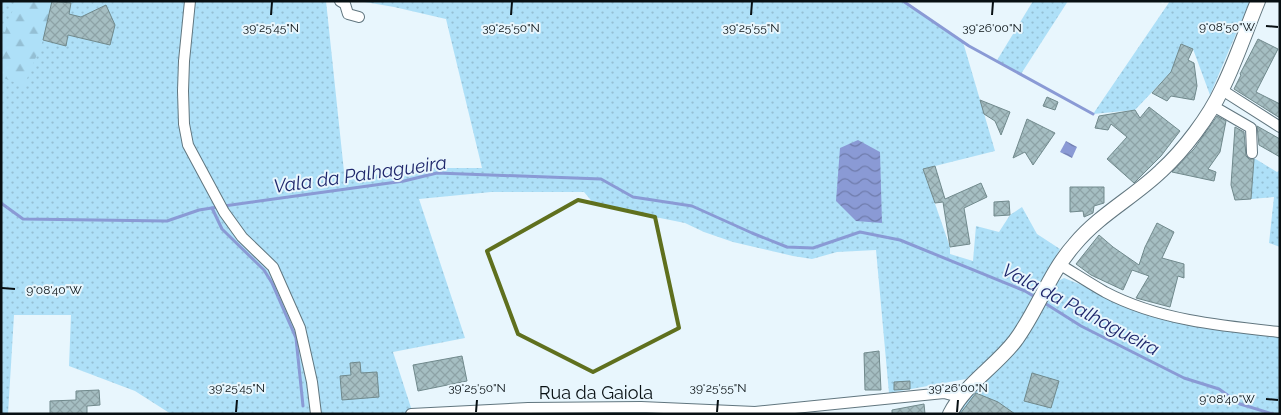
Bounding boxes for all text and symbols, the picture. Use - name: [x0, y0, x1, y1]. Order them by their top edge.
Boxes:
- text: 9°08'50"W: [1199, 20, 1255, 34]
- text: 39°25'45"N: [243, 21, 299, 35]
- text: 39°25'50"N: [482, 21, 540, 35]
- text: 39°25'55"N: [723, 21, 779, 35]
- text: 39°26'00"N: [962, 21, 1022, 35]
- water label: Vala da Palhagueira: [272, 151, 448, 197]
- water label: Vala da Palhagueira: [999, 258, 1163, 360]
- text: 9°08'40"W: [26, 283, 82, 297]
- text: 39°25'45"N: [209, 381, 265, 395]
- text: 39°25'50"N: [448, 381, 506, 395]
- text: 39°25'55"N: [690, 381, 746, 395]
- text: 39°26'00"N: [928, 381, 988, 395]
- street label: Rua da Gaiola: [539, 382, 653, 403]
- text: 9°08'40"W: [1199, 392, 1255, 406]

